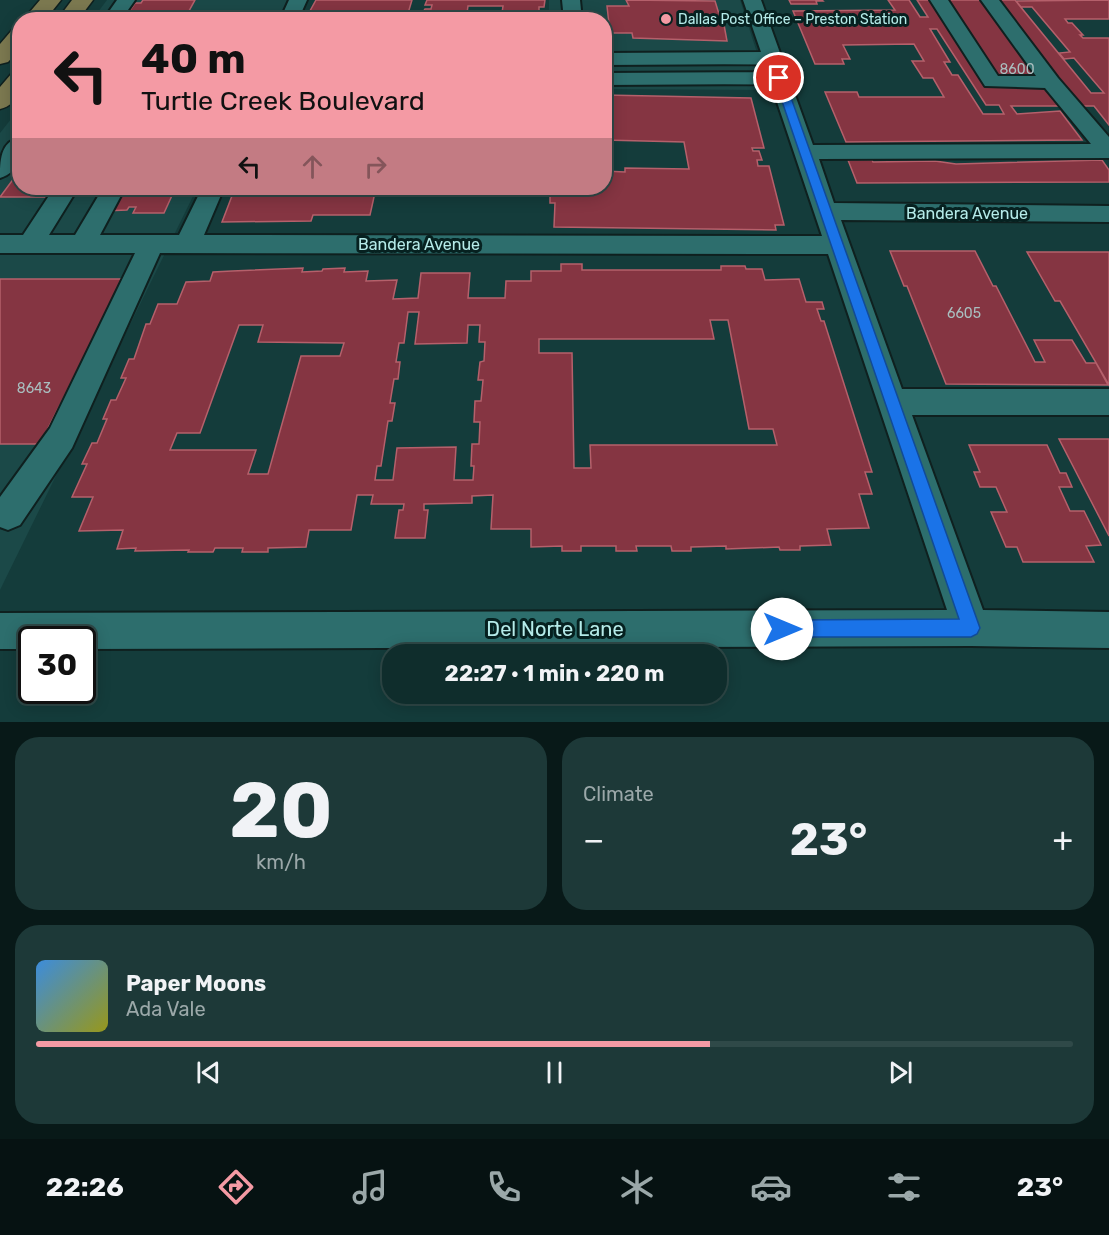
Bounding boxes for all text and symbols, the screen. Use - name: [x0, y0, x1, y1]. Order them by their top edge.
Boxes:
- place label: Dallas Post Office – Preston Station: [678, 11, 907, 28]
- marker: Dallas Post Office – Preston Station: [659, 12, 673, 26]
- text: 40 m: [141, 34, 246, 84]
- icon: left: [42, 36, 120, 114]
- pin: [753, 52, 804, 103]
- icon: arrive: [762, 61, 795, 94]
- house number: 8600: [999, 61, 1035, 78]
- text: Turtle Creek Boulevard: [141, 85, 425, 117]
- icon: left: [233, 150, 266, 183]
- icon: ahead: [296, 150, 329, 183]
- icon: right: [359, 150, 392, 183]
- street label: Bandera Avenue: [906, 204, 1028, 223]
- street label: Bandera Avenue: [358, 235, 480, 254]
- house number: 6605: [947, 305, 981, 322]
- house number: 8643: [17, 380, 51, 397]
- position arrow: [750, 597, 814, 661]
- street label: Del Norte Lane: [486, 617, 624, 641]
- speed limit sign: 30: [18, 626, 96, 704]
- text: 22:27 · 1 min · 220 m: [445, 660, 664, 687]
- text: 20: [229, 764, 333, 857]
- text: Climate: [583, 782, 654, 806]
- text: 23°: [790, 813, 867, 866]
- text: −: [583, 820, 604, 859]
- text: +: [1052, 820, 1073, 859]
- text: km/h: [256, 850, 306, 874]
- text: Paper Moons: [126, 970, 266, 997]
- text: Ada Vale: [126, 997, 206, 1021]
- icon: previous: [192, 1056, 225, 1089]
- icon: pause: [538, 1056, 571, 1089]
- icon: next: [884, 1056, 917, 1089]
- icon: directions: [215, 1166, 257, 1208]
- icon: music: [349, 1166, 391, 1208]
- icon: phone: [483, 1166, 525, 1208]
- icon: climate: [616, 1166, 658, 1208]
- icon: car: [750, 1166, 792, 1208]
- icon: filters: [883, 1166, 925, 1208]
- text: 22:26: [46, 1171, 124, 1203]
- text: 23°: [1017, 1171, 1063, 1203]

